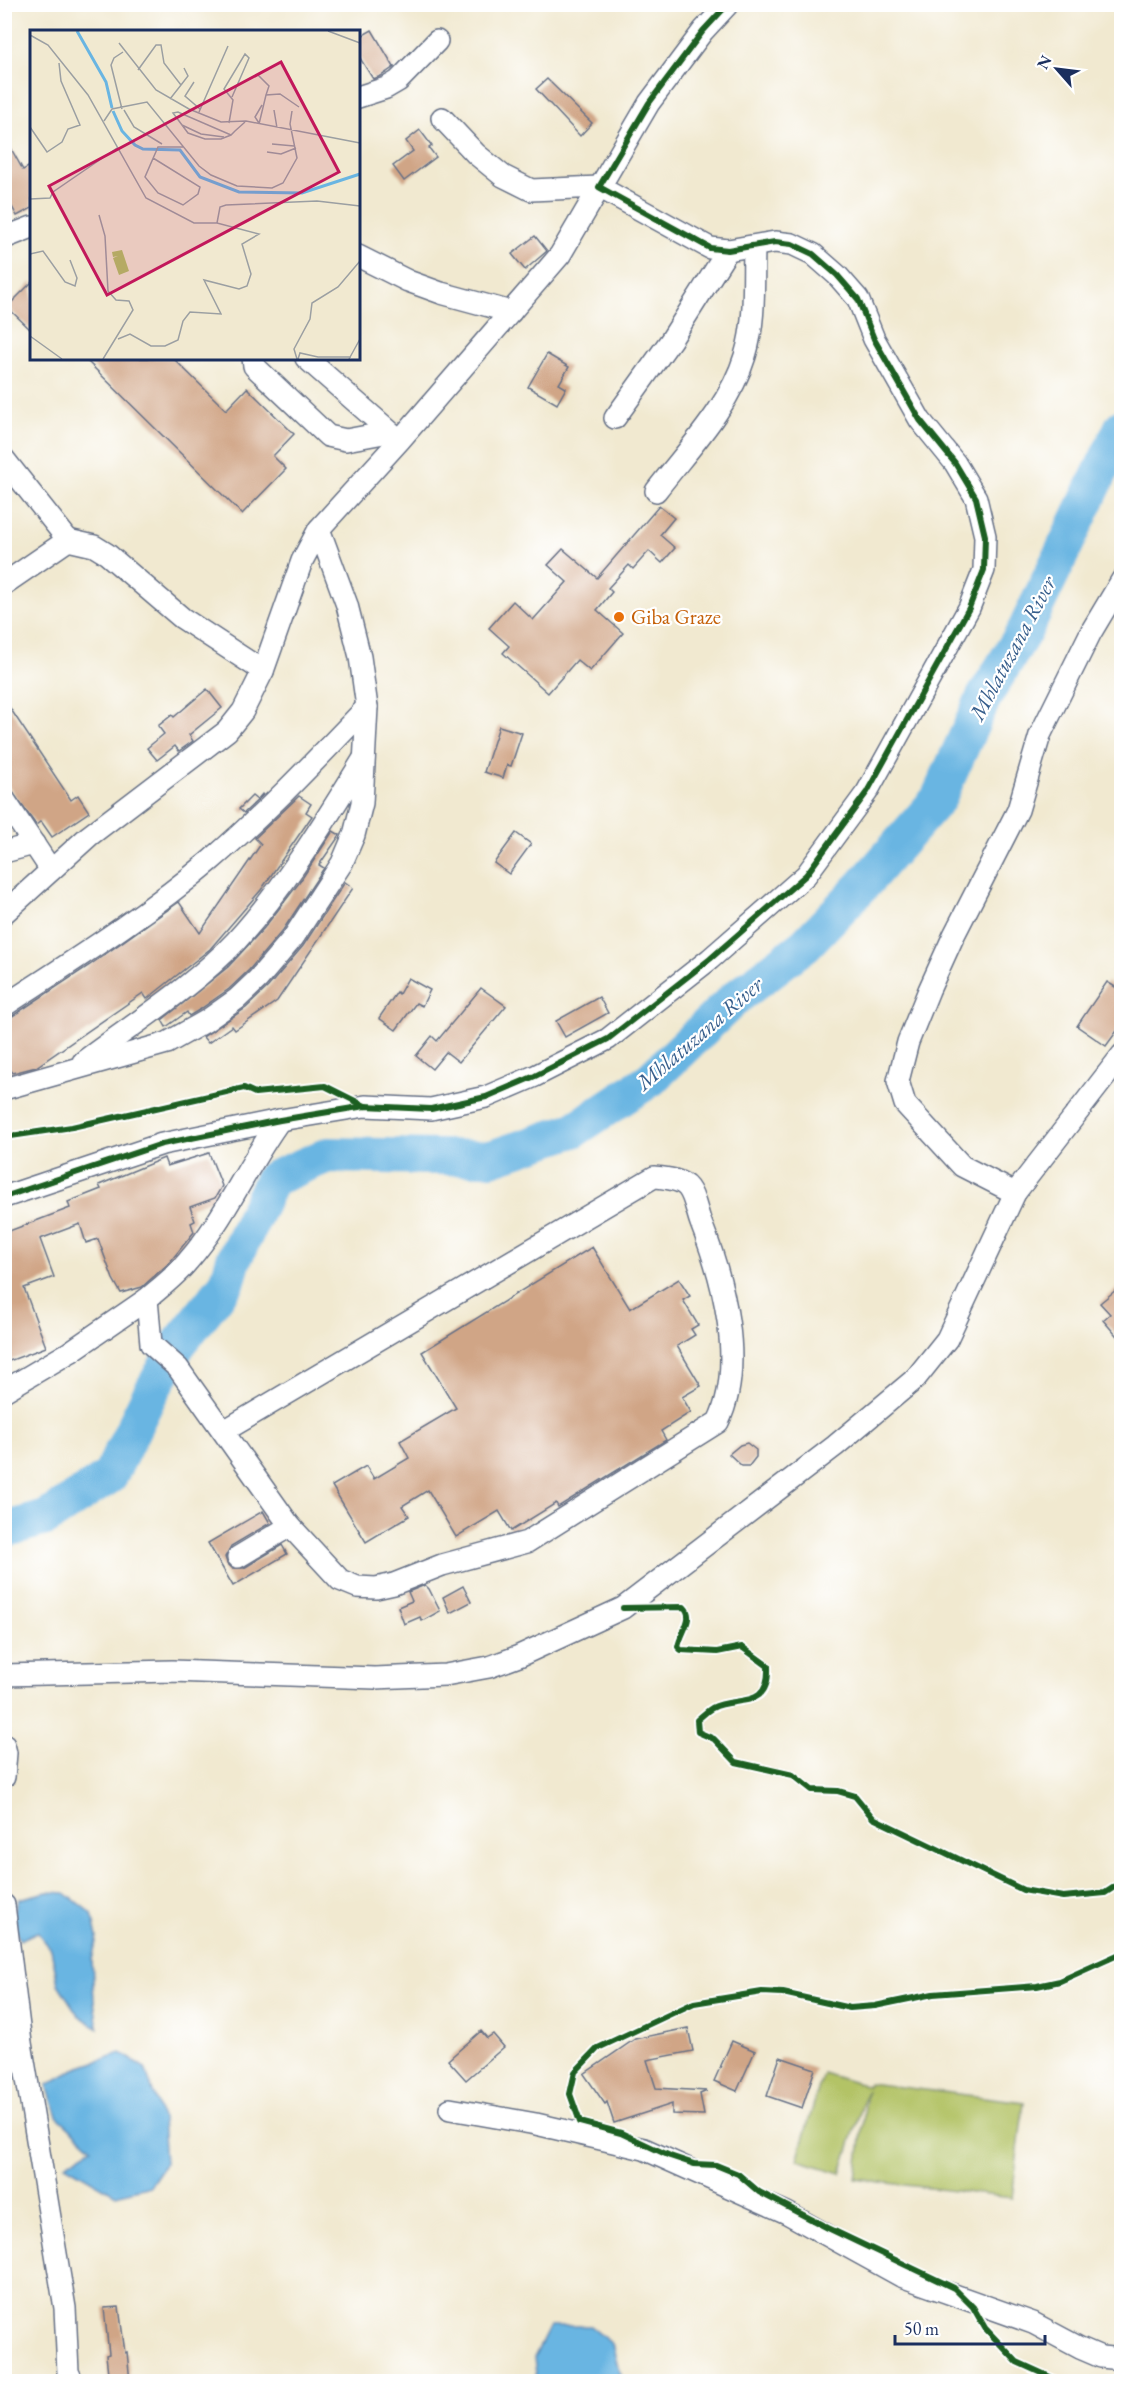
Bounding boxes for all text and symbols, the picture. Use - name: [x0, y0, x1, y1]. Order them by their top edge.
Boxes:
- inset map: [30, 30, 360, 360]
- north arrow: [1027, 39, 1087, 99]
- text: N: [1032, 52, 1057, 73]
- water label: Mhlatuzana River: [961, 570, 1063, 727]
- place label: Giba Graze: [631, 603, 721, 630]
- marker: Giba Graze: [612, 610, 626, 624]
- water label: Mhlatuzana River: [628, 969, 770, 1098]
- scale bar: [895, 2308, 1045, 2346]
- text: 50 m: [904, 2317, 939, 2340]

